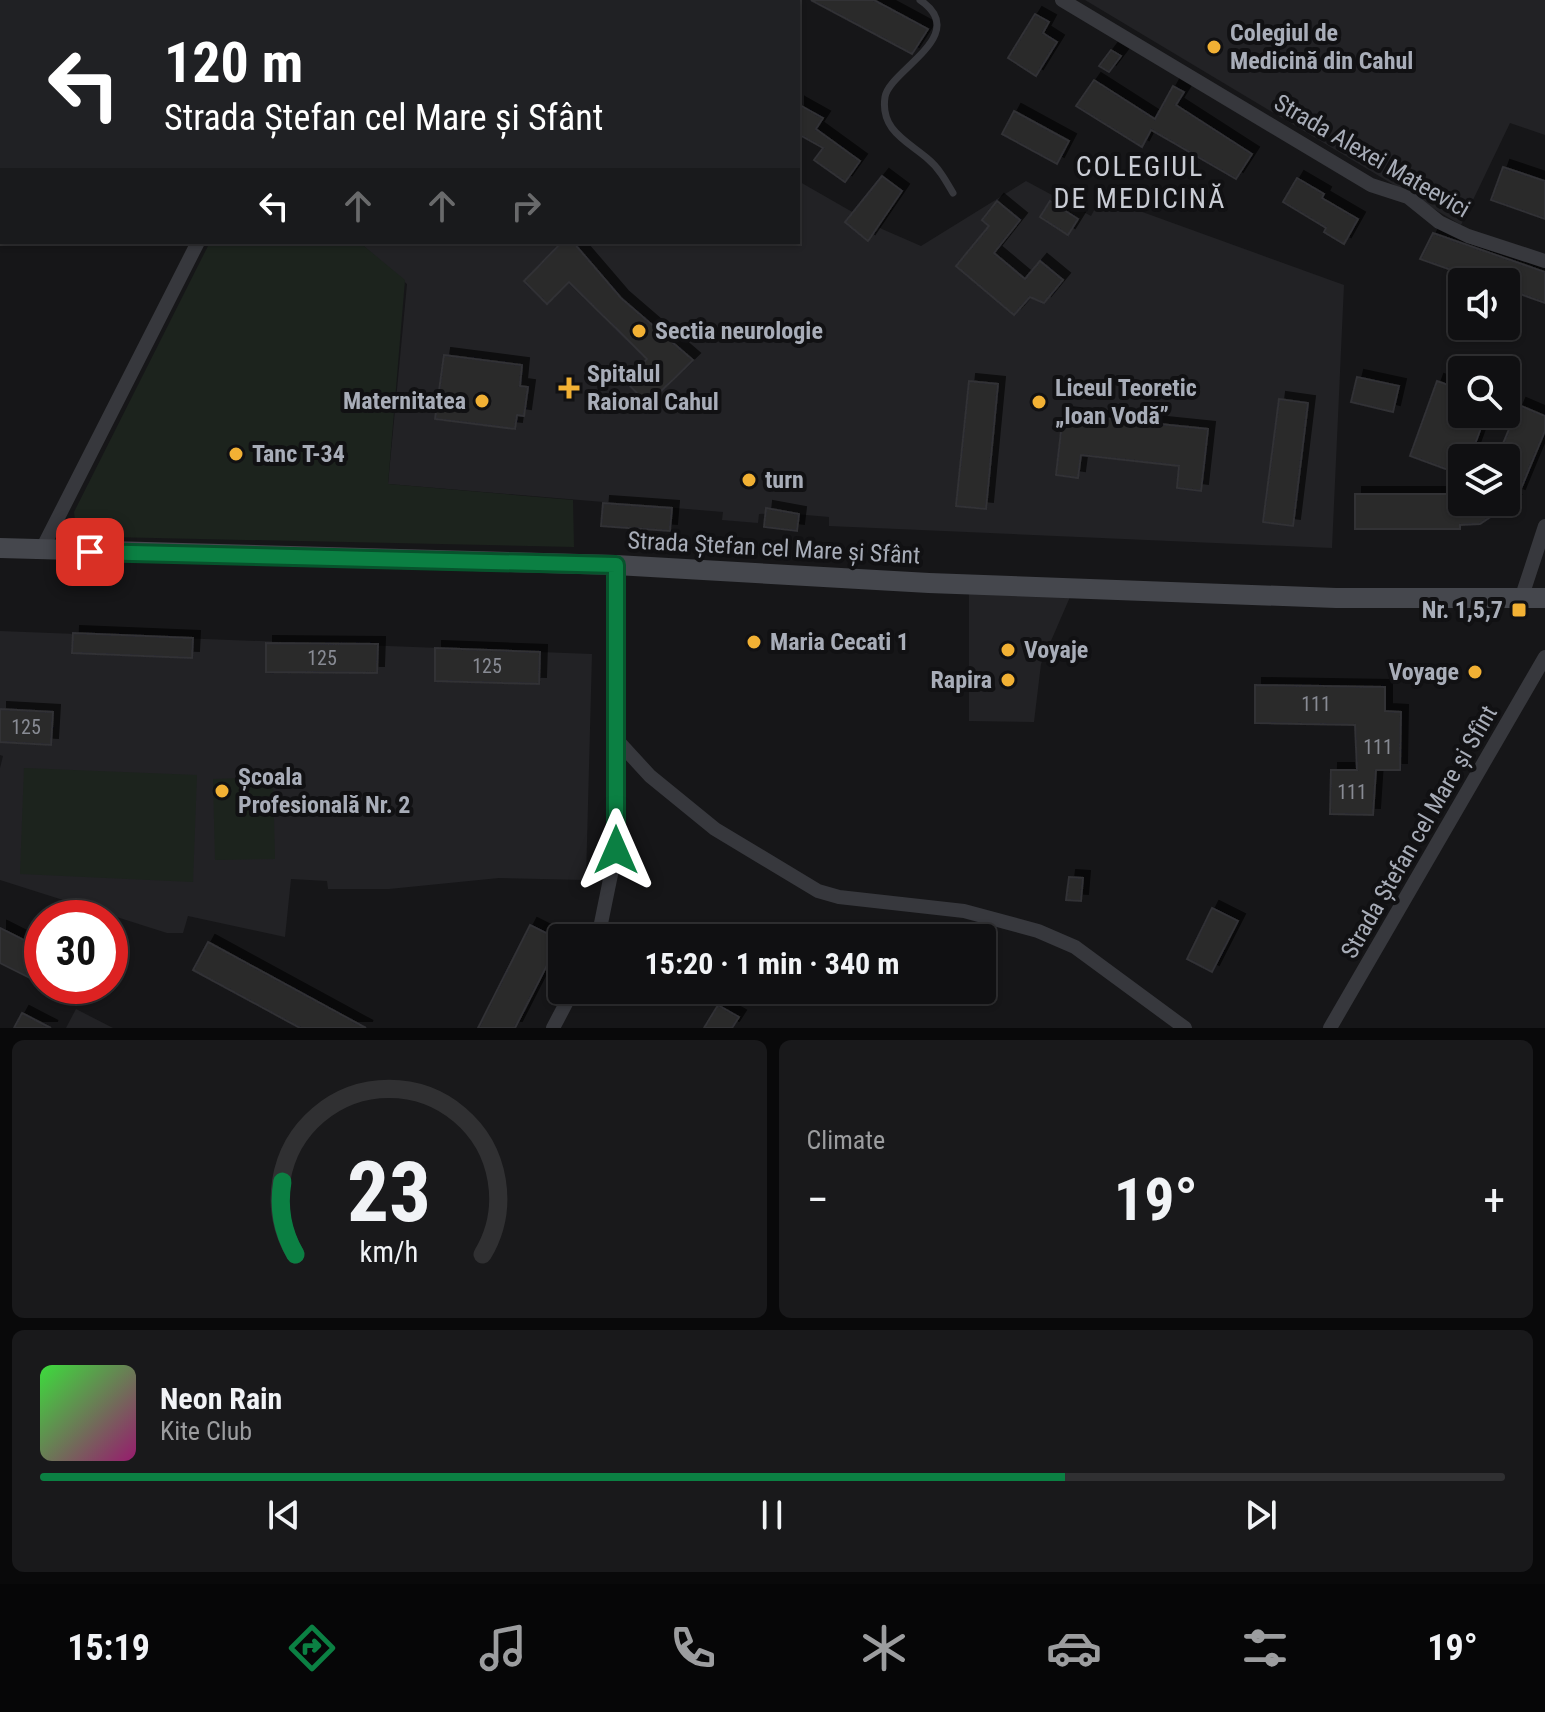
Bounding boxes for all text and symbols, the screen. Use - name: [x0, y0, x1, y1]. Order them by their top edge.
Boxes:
- place label: Colegiul de Medicină din Cahul: [1230, 19, 1413, 75]
- text: 120 m: [164, 30, 303, 96]
- icon: left: [32, 32, 136, 136]
- marker: Colegiul de Medicină din Cahul: [1205, 38, 1223, 56]
- street label: Strada Alexei Mateevici: [1269, 89, 1475, 223]
- text: Strada Ștefan cel Mare și Sfânt: [164, 97, 603, 139]
- district label: COLEGIUL DE MEDICINĂ: [1054, 150, 1227, 215]
- icon: left: [252, 184, 296, 228]
- icon: ahead: [336, 184, 380, 228]
- icon: ahead: [420, 184, 464, 228]
- icon: right: [504, 184, 548, 228]
- map controls: [1448, 268, 1520, 516]
- button: sound: [1448, 268, 1520, 340]
- place label: Sectia neurologie: [655, 317, 823, 345]
- marker: Sectia neurologie: [630, 322, 648, 340]
- button: search: [1448, 356, 1520, 428]
- place label: Spitalul Raional Cahul: [587, 360, 719, 416]
- place label: Liceul Teoretic „Ioan Vodă”: [1055, 374, 1197, 430]
- marker: Spitalul Raional Cahul: [558, 377, 580, 399]
- place label: Maternitatea: [343, 387, 466, 415]
- marker: Maternitatea: [473, 392, 491, 410]
- marker: Liceul Teoretic „Ioan Vodă”: [1030, 393, 1048, 411]
- place label: Tanc T-34: [252, 440, 345, 468]
- button: layers: [1448, 444, 1520, 516]
- marker: Tanc T-34: [227, 445, 245, 463]
- place label: turn: [765, 466, 804, 494]
- marker: turn: [740, 471, 758, 489]
- pin: [56, 518, 124, 586]
- street label: Strada Ștefan cel Mare și Sfânt: [627, 526, 921, 570]
- icon: arrive: [68, 530, 112, 574]
- place label: Nr. 1,5,7: [1422, 596, 1503, 624]
- marker: Nr. 1,5,7: [1510, 601, 1528, 619]
- place label: Maria Cecati 1: [770, 628, 909, 656]
- marker: Maria Cecati 1: [745, 633, 763, 651]
- place label: Voyaje: [1024, 636, 1088, 664]
- marker: Voyaje: [999, 641, 1017, 659]
- house number: 125: [307, 646, 337, 670]
- house number: 125: [472, 654, 502, 678]
- place label: Voyage: [1389, 658, 1459, 686]
- marker: Voyage: [1466, 663, 1484, 681]
- place label: Rapira: [931, 666, 992, 694]
- marker: Rapira: [999, 671, 1017, 689]
- house number: 111: [1301, 692, 1331, 716]
- street label: Strada Ștefan cel Mare și Sfînt: [1335, 701, 1503, 963]
- house number: 125: [11, 715, 41, 739]
- house number: 111: [1363, 735, 1393, 759]
- place label: Școala Profesională Nr. 2: [238, 763, 410, 819]
- house number: 111: [1337, 780, 1367, 804]
- marker: Școala Profesională Nr. 2: [213, 782, 231, 800]
- position arrow: [574, 808, 658, 892]
- speed limit sign: 30: [24, 900, 128, 1004]
- text: 15:20 · 1 min · 340 m: [645, 946, 899, 981]
- text: Climate: [807, 1125, 885, 1155]
- text: 23: [347, 1144, 431, 1241]
- text: 19°: [1114, 1164, 1198, 1235]
- text: −: [807, 1174, 829, 1226]
- text: +: [1483, 1174, 1505, 1226]
- text: km/h: [360, 1235, 419, 1269]
- text: Neon Rain: [160, 1381, 282, 1416]
- text: Kite Club: [160, 1416, 252, 1446]
- icon: previous: [262, 1493, 306, 1537]
- icon: pause: [750, 1493, 794, 1537]
- icon: next: [1239, 1493, 1283, 1537]
- icon: directions: [284, 1620, 340, 1676]
- icon: music: [475, 1620, 531, 1676]
- icon: phone: [665, 1620, 721, 1676]
- icon: climate: [856, 1620, 912, 1676]
- icon: car: [1046, 1620, 1102, 1676]
- icon: filters: [1237, 1620, 1293, 1676]
- text: 15:19: [67, 1627, 150, 1669]
- text: 19°: [1427, 1627, 1478, 1669]

